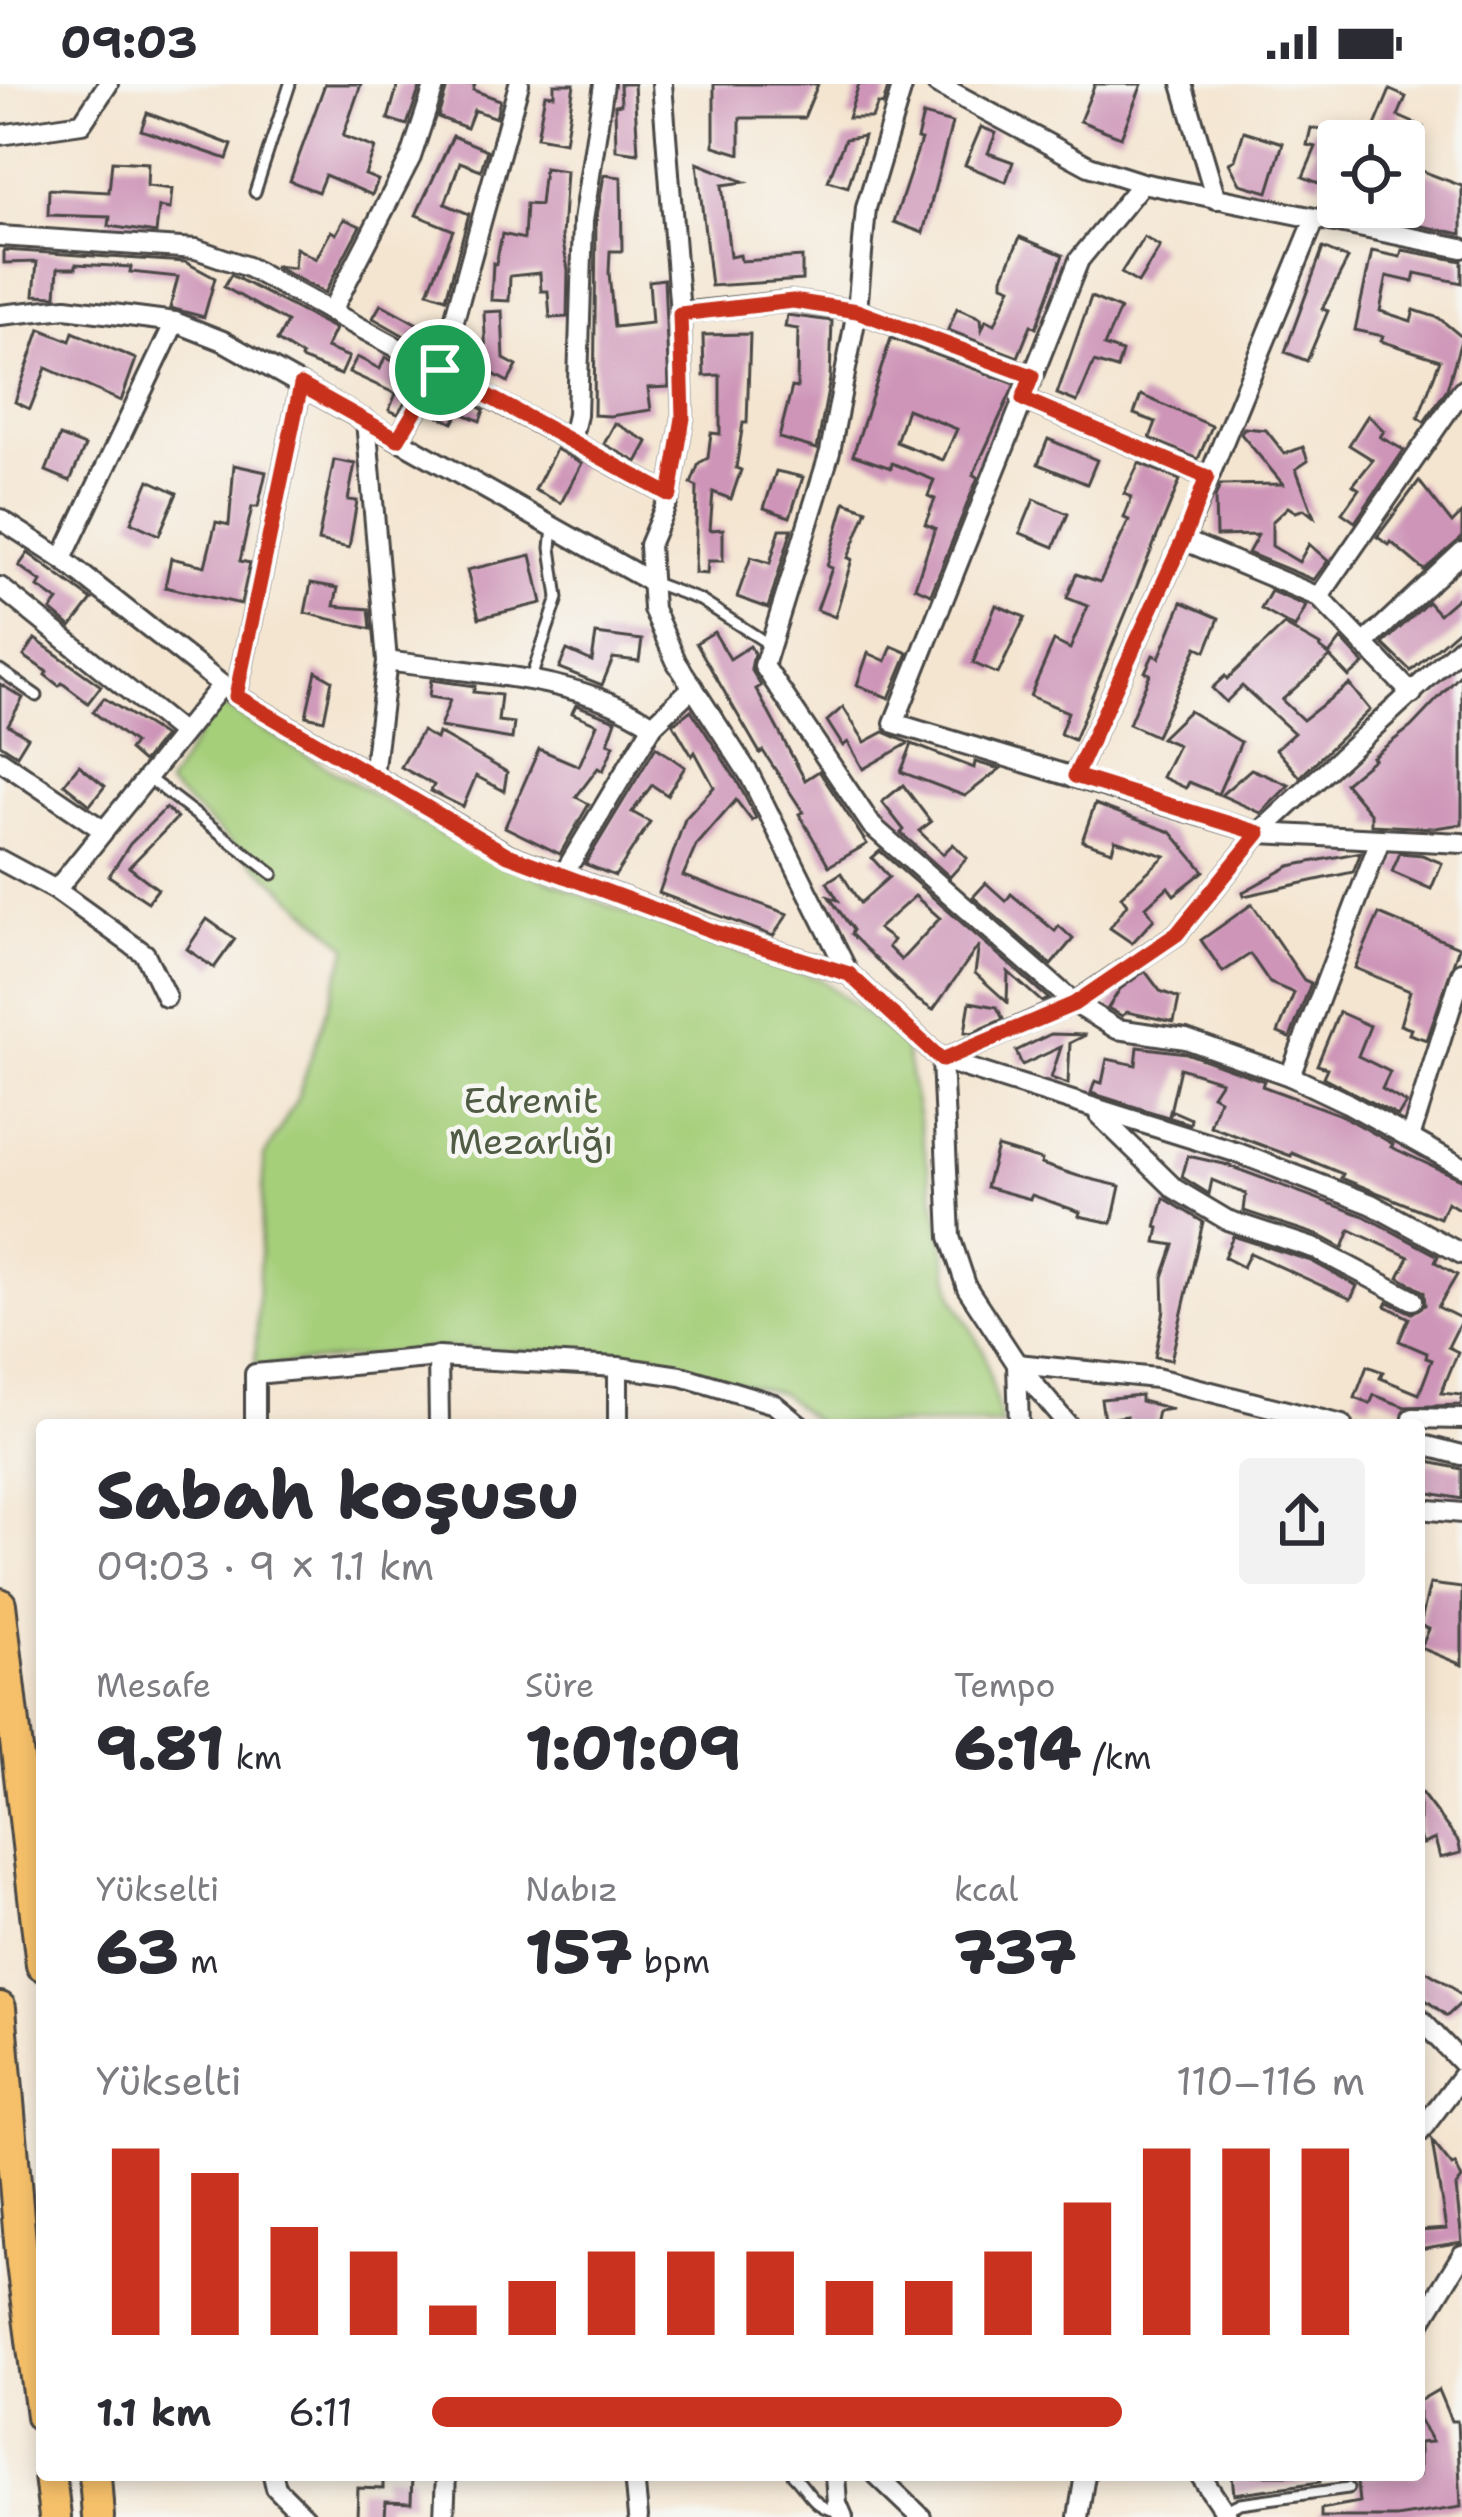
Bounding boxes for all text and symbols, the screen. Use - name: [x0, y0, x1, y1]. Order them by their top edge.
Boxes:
- text: 09:03: [60, 12, 198, 72]
- map controls: [1317, 120, 1425, 228]
- button: locate: [1317, 120, 1425, 228]
- pin: [389, 319, 491, 421]
- icon: arrive: [407, 337, 473, 403]
- park label: Edremit Mezarlığı: [449, 1076, 613, 1166]
- text: Sabah koşusu: [96, 1451, 580, 1539]
- button: share: [1239, 1458, 1365, 1584]
- text: 09:03 · 9 × 1.1 km: [96, 1540, 434, 1592]
- text: Mesafe: [96, 1663, 211, 1708]
- text: Süre: [525, 1663, 594, 1708]
- text: Tempo: [954, 1663, 1056, 1708]
- text: 9.81: [96, 1708, 224, 1788]
- text: 1:01:09: [525, 1708, 741, 1788]
- text: 6:14: [954, 1708, 1081, 1788]
- text: km: [224, 1735, 282, 1780]
- text: /km: [1081, 1735, 1152, 1780]
- text: Yükselti: [96, 1867, 219, 1912]
- text: Nabız: [525, 1867, 618, 1912]
- text: kcal: [954, 1867, 1018, 1912]
- text: 63: [96, 1912, 179, 1992]
- text: 157: [525, 1912, 633, 1992]
- text: 737: [954, 1912, 1077, 1992]
- text: m: [179, 1939, 218, 1984]
- text: bpm: [633, 1939, 710, 1984]
- text: Yükselti: [96, 2055, 242, 2107]
- text: 110–116 m: [1176, 2055, 1365, 2107]
- text: 1.1 km: [96, 2386, 211, 2438]
- text: 6:11: [288, 2386, 353, 2438]

